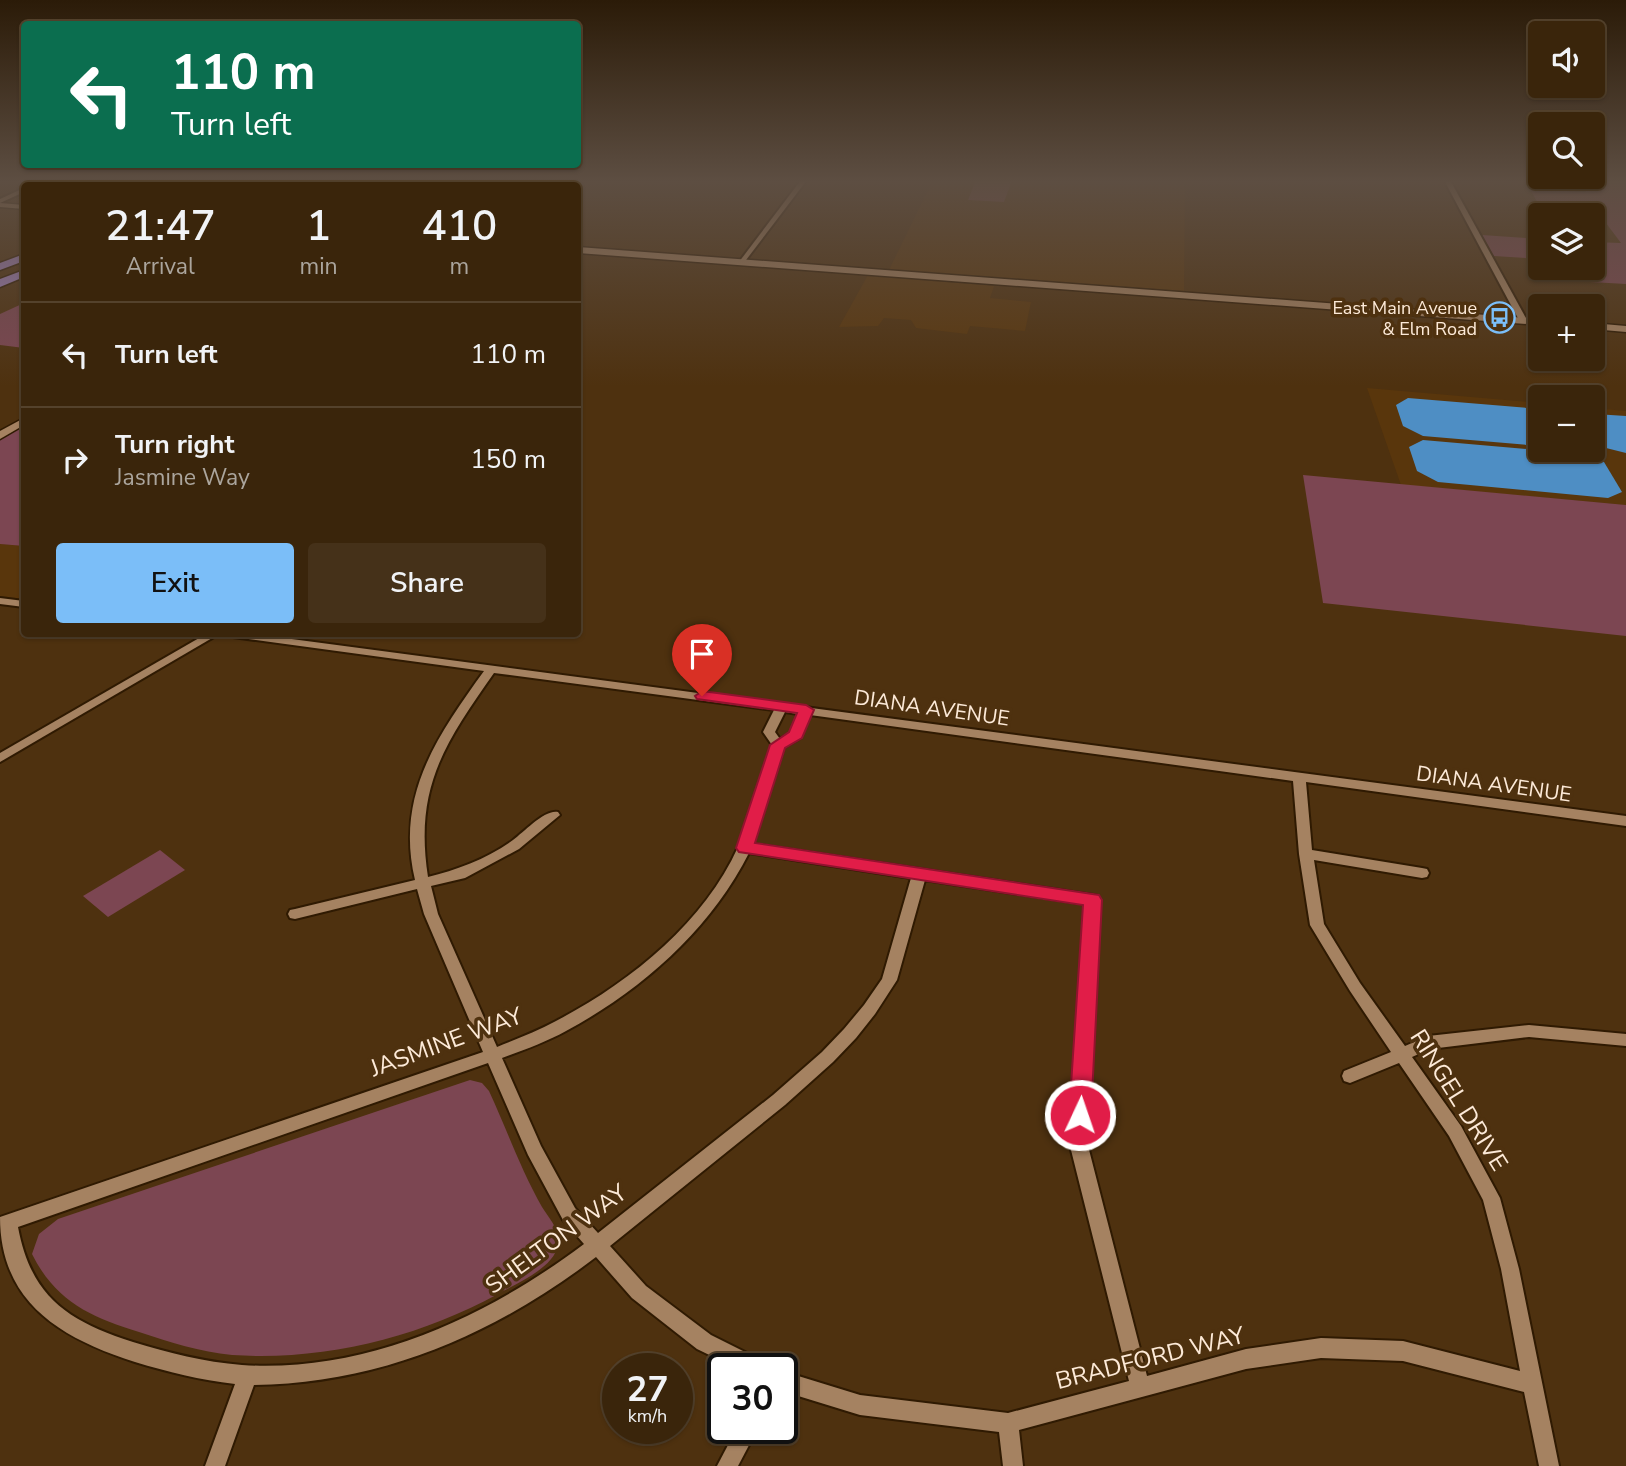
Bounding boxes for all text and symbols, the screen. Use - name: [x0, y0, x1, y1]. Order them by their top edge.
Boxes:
- map controls: [1528, 21, 1605, 462]
- button: sound: [1528, 21, 1605, 98]
- text: 110 m: [171, 39, 315, 106]
- icon: left: [56, 49, 147, 140]
- text: Turn left: [171, 103, 291, 146]
- button: search: [1528, 112, 1605, 189]
- text: 21:47: [105, 198, 216, 255]
- text: 1: [306, 198, 331, 255]
- text: 410: [421, 198, 497, 255]
- button: layers: [1528, 203, 1605, 280]
- text: Arrival: [126, 251, 195, 282]
- text: min: [300, 251, 338, 282]
- text: m: [449, 251, 469, 282]
- button: +: [1528, 294, 1605, 371]
- place label: East Main Avenue & Elm Road: [1332, 296, 1477, 341]
- bus stop icon: East Main Avenue & Elm Road: [1483, 301, 1517, 335]
- icon: left: [56, 336, 94, 374]
- text: Turn left: [115, 337, 218, 372]
- text: 110 m: [470, 337, 546, 372]
- button: −: [1528, 385, 1605, 462]
- text: Turn right: [115, 427, 234, 462]
- icon: right: [56, 441, 94, 479]
- text: 150 m: [470, 442, 546, 477]
- text: Jasmine Way: [115, 462, 250, 493]
- button: Exit: [56, 543, 294, 623]
- button: Share: [308, 543, 546, 623]
- pin: [672, 624, 732, 696]
- icon: arrive: [683, 635, 721, 673]
- street label: DIANA AVENUE: [853, 683, 1011, 733]
- street label: DIANA AVENUE: [1415, 759, 1573, 809]
- street label: JASMINE WAY: [364, 999, 527, 1085]
- street label: RINGEL DRIVE: [1403, 1023, 1515, 1177]
- position arrow: [1043, 1078, 1117, 1152]
- street label: SHELTON WAY: [479, 1176, 634, 1301]
- street label: BRADFORD WAY: [1052, 1319, 1249, 1397]
- speed limit sign: 30: [707, 1353, 798, 1444]
- text: 27: [626, 1366, 669, 1413]
- text: km/h: [628, 1404, 667, 1428]

